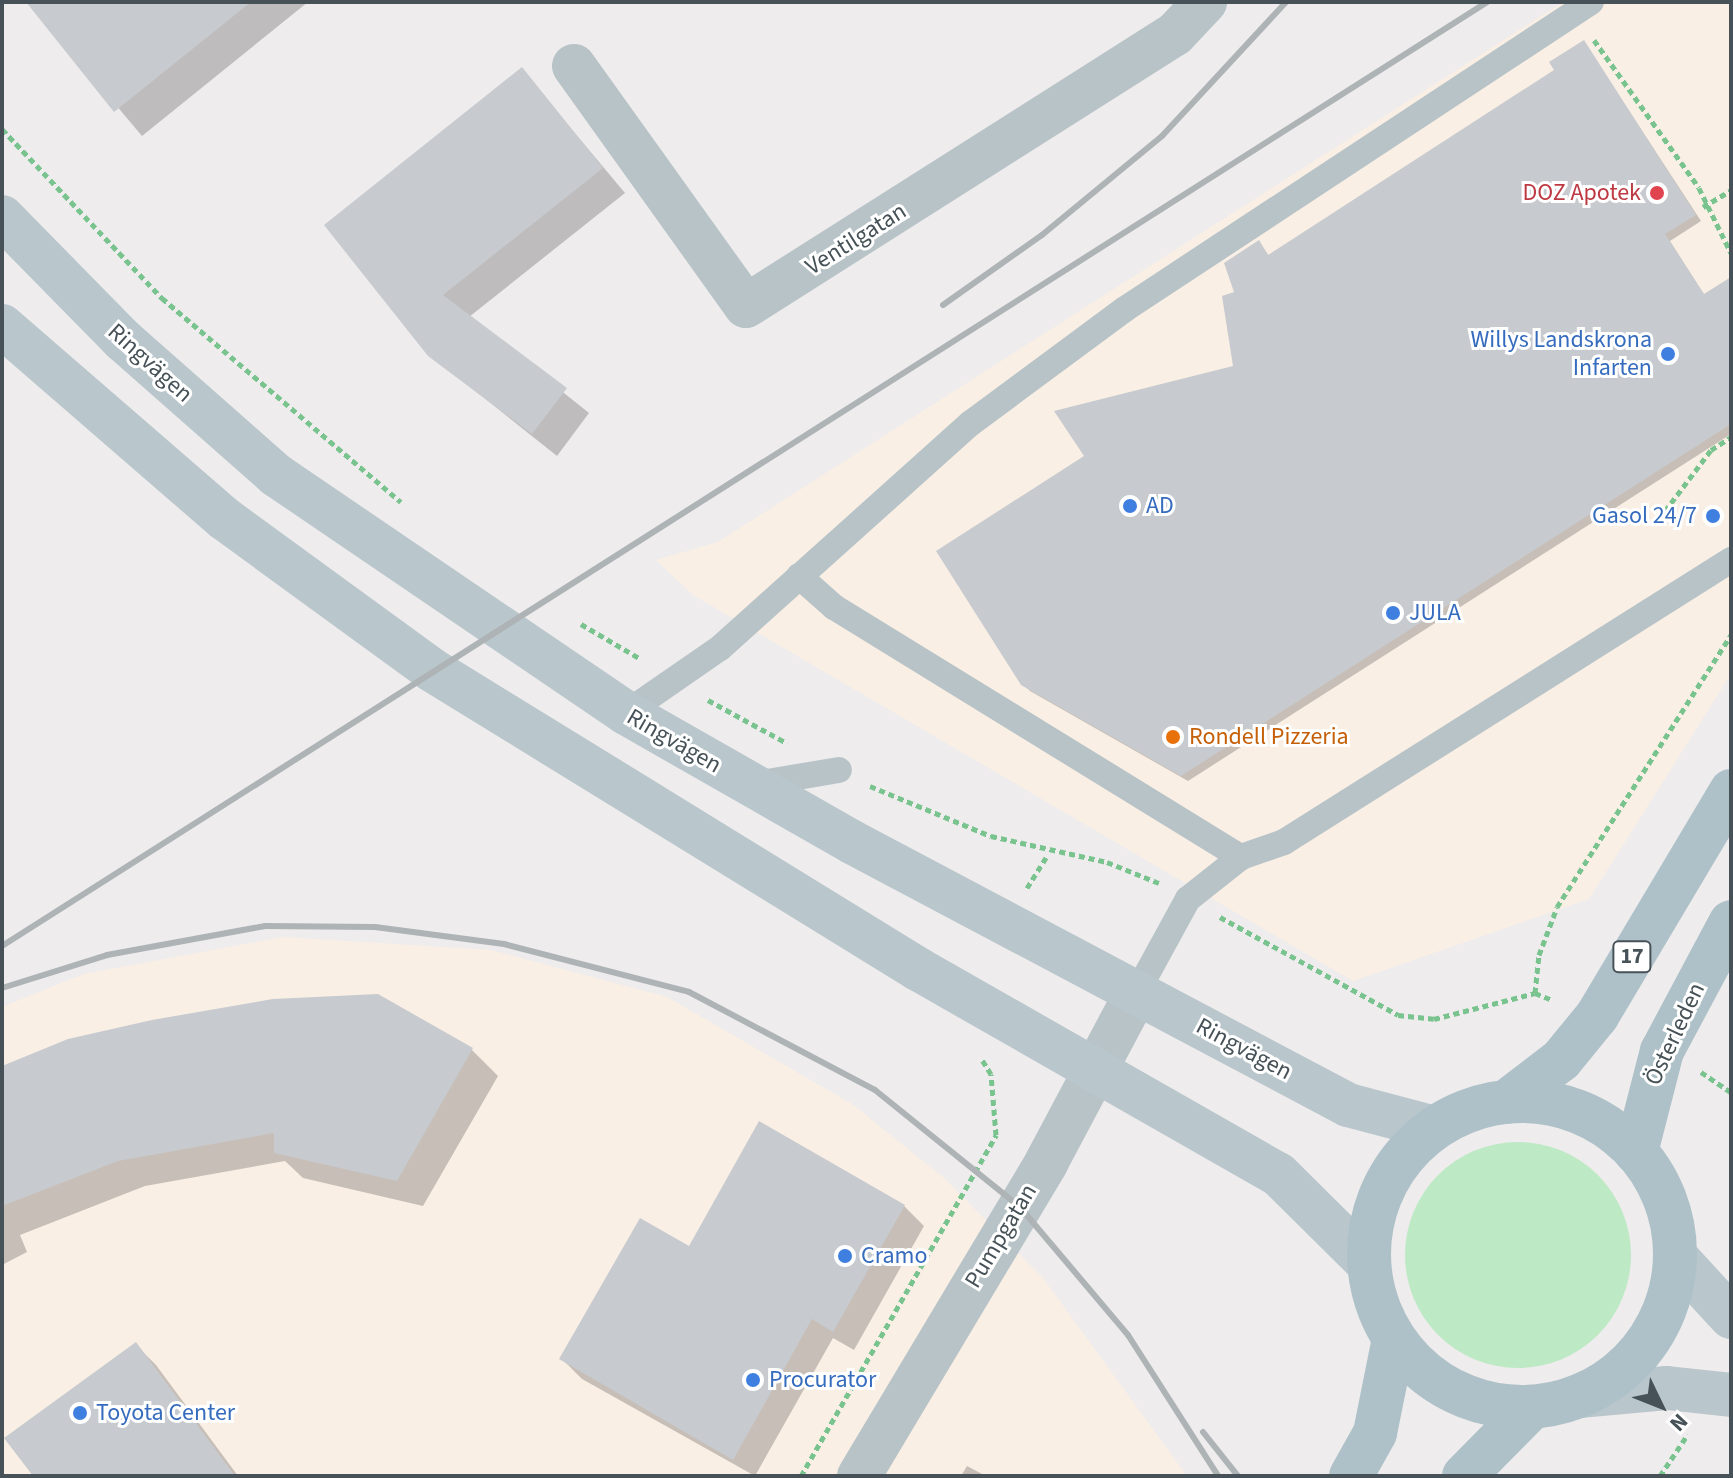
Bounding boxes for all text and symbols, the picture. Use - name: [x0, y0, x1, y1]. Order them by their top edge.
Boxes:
- place label: DOZ Apotek: [1523, 179, 1641, 207]
- marker: DOZ Apotek: [1648, 184, 1666, 202]
- street label: Ventilgatan: [800, 197, 912, 281]
- street label: Ringvägen: [102, 317, 198, 409]
- place label: Willys Landskrona Infarten: [1470, 326, 1652, 382]
- marker: Willys Landskrona Infarten: [1659, 345, 1677, 363]
- place label: AD: [1146, 492, 1174, 520]
- marker: AD: [1121, 497, 1139, 515]
- place label: Gasol 24/7: [1592, 502, 1697, 530]
- marker: Gasol 24/7: [1704, 507, 1722, 525]
- place label: JULA: [1409, 599, 1461, 627]
- marker: JULA: [1384, 604, 1402, 622]
- street label: Ringvägen: [622, 702, 726, 780]
- place label: Rondell Pizzeria: [1189, 723, 1349, 751]
- marker: Rondell Pizzeria: [1164, 728, 1182, 746]
- road number: 17: [1612, 939, 1652, 975]
- street label: Österleden: [1639, 978, 1711, 1090]
- street label: Ringvägen: [1191, 1012, 1297, 1086]
- street label: Pumpgatan: [959, 1179, 1043, 1293]
- place label: Cramo: [861, 1242, 927, 1270]
- marker: Cramo: [836, 1247, 854, 1265]
- place label: Procurator: [769, 1366, 876, 1394]
- north arrow: [1621, 1366, 1701, 1446]
- marker: Procurator: [744, 1371, 762, 1389]
- place label: Toyota Center: [96, 1399, 235, 1427]
- marker: Toyota Center: [71, 1404, 89, 1422]
- text: N: [1662, 1406, 1695, 1439]

